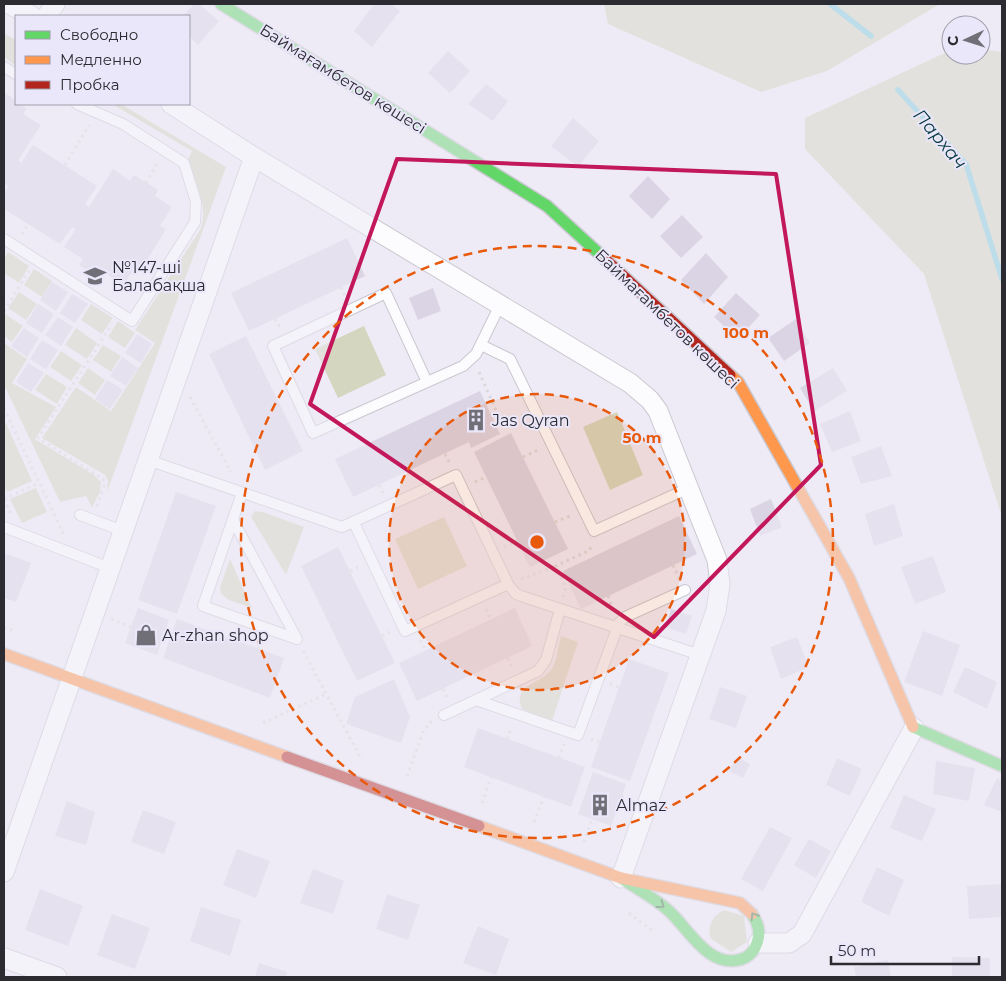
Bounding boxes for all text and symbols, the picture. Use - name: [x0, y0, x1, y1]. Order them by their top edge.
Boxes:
- legend: [15, 15, 190, 105]
- north arrow: [941, 15, 991, 65]
- street label: Баймағамбетов көшесі: [256, 20, 430, 138]
- text: Свободно: [60, 25, 138, 44]
- text: С: [944, 35, 962, 47]
- text: Медленно: [60, 50, 142, 69]
- text: Пробка: [60, 75, 119, 94]
- water label: Пархач: [909, 104, 971, 174]
- street label: Баймағамбетов көшесі: [591, 245, 743, 393]
- place label: №147-ші Балабақша: [112, 258, 206, 295]
- school or university icon: №147-ші Балабақша: [82, 263, 108, 289]
- text: 100 m: [723, 323, 769, 342]
- building icon: Jas Qyran: [463, 407, 489, 433]
- place label: Jas Qyran: [491, 411, 570, 430]
- text: 50 m: [622, 428, 662, 447]
- centre of rings: [528, 533, 546, 551]
- shop icon: Ar-zhan shop: [133, 622, 159, 648]
- place label: Ar-zhan shop: [162, 626, 269, 645]
- building icon: Almaz: [587, 792, 613, 818]
- place label: Almaz: [616, 796, 666, 815]
- one-way arrow: [655, 899, 665, 908]
- one-way arrow: [751, 912, 760, 921]
- scale bar: [831, 934, 978, 966]
- text: 50 m: [838, 941, 876, 960]

